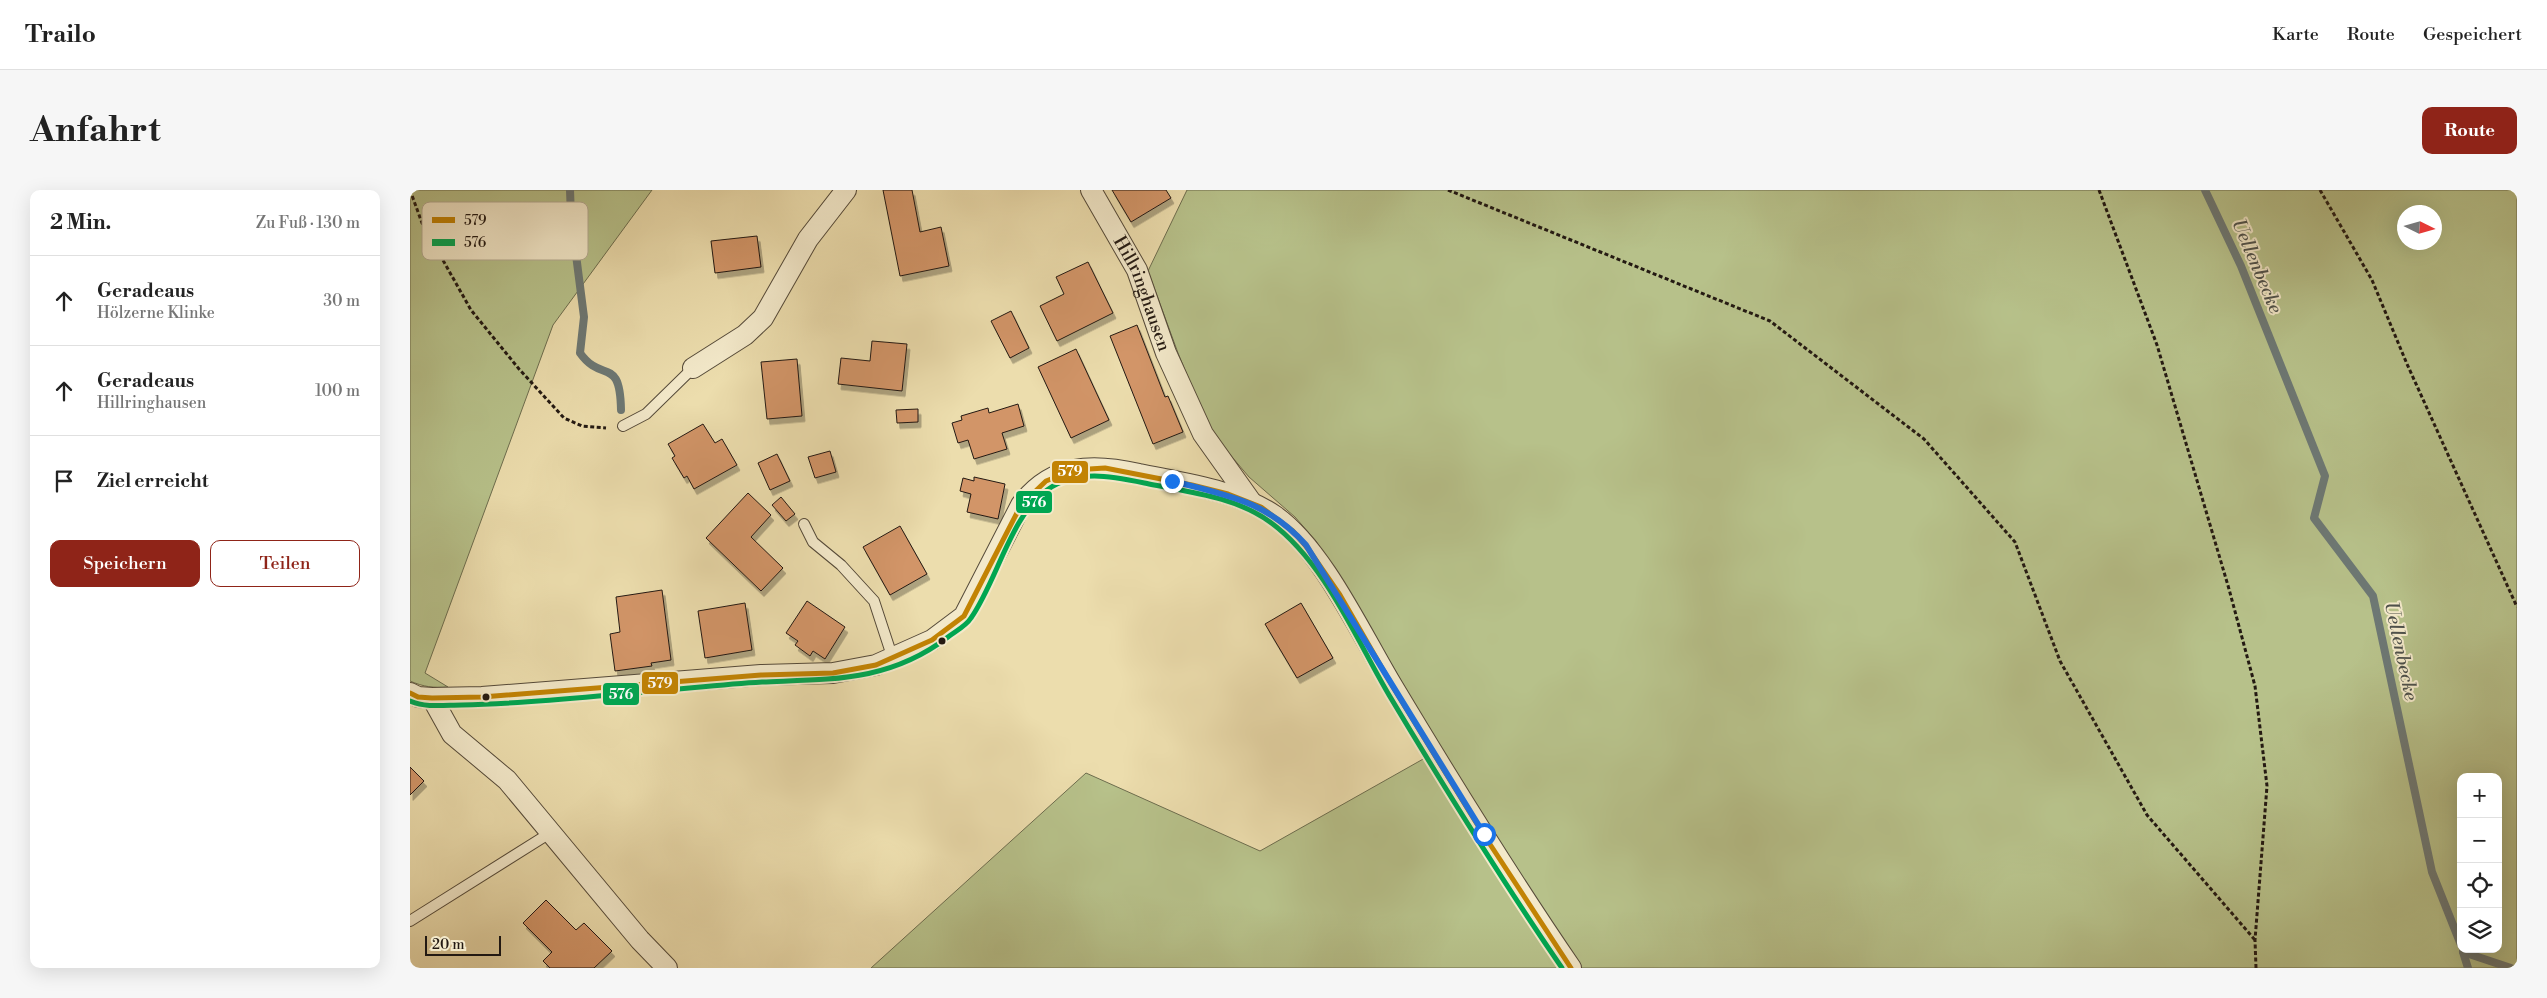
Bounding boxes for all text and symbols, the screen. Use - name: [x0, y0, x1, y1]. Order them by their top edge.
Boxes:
- text: Trailo: [25, 20, 96, 50]
- text: Karte: [2272, 23, 2319, 46]
- text: Route: [2347, 23, 2395, 46]
- text: Gespeichert: [2423, 23, 2522, 46]
- button: Route: [2422, 107, 2517, 154]
- text: Anfahrt: [30, 109, 161, 152]
- legend: [422, 202, 588, 260]
- north arrow: [2397, 205, 2442, 250]
- text: 2 Min.: [50, 210, 111, 236]
- text: 579: [464, 212, 487, 230]
- text: Zu Fuß · 130 m: [256, 213, 360, 233]
- water label: Uellenbecke: [2226, 215, 2288, 317]
- street label: Hillringhausen: [1108, 232, 1176, 355]
- text: 576: [464, 234, 487, 252]
- text: Geradeaus: [97, 279, 194, 303]
- icon: ahead: [50, 287, 78, 315]
- text: 30 m: [323, 291, 360, 311]
- text: Hölzerne Klinke: [97, 303, 215, 323]
- text: Geradeaus: [97, 369, 194, 393]
- icon: ahead: [50, 377, 78, 405]
- text: 100 m: [315, 381, 360, 401]
- text: Hillringhausen: [97, 393, 206, 413]
- line badge: 579: [1051, 460, 1089, 484]
- text: 579: [1057, 463, 1083, 481]
- icon: arrive: [50, 467, 78, 495]
- text: Ziel erreicht: [97, 469, 208, 493]
- route end: [1161, 470, 1184, 493]
- line badge: 576: [1015, 490, 1053, 514]
- text: 576: [1022, 494, 1047, 512]
- button: Speichern: [50, 540, 200, 587]
- button: Teilen: [210, 540, 360, 587]
- water label: Uellenbecke: [2379, 599, 2423, 703]
- unlabelled marker: [937, 636, 947, 646]
- line badge: 579: [641, 671, 679, 695]
- text: 579: [647, 675, 673, 693]
- line badge: 576: [602, 682, 640, 706]
- text: 576: [609, 686, 634, 704]
- unlabelled marker: [481, 692, 491, 702]
- map controls: [2457, 773, 2502, 953]
- button: +: [2457, 773, 2502, 818]
- button: −: [2457, 818, 2502, 863]
- route start: [1473, 823, 1496, 846]
- button: locate: [2457, 863, 2502, 908]
- button: layers: [2457, 908, 2502, 953]
- scale bar: [425, 933, 501, 956]
- text: 20 m: [432, 936, 464, 954]

